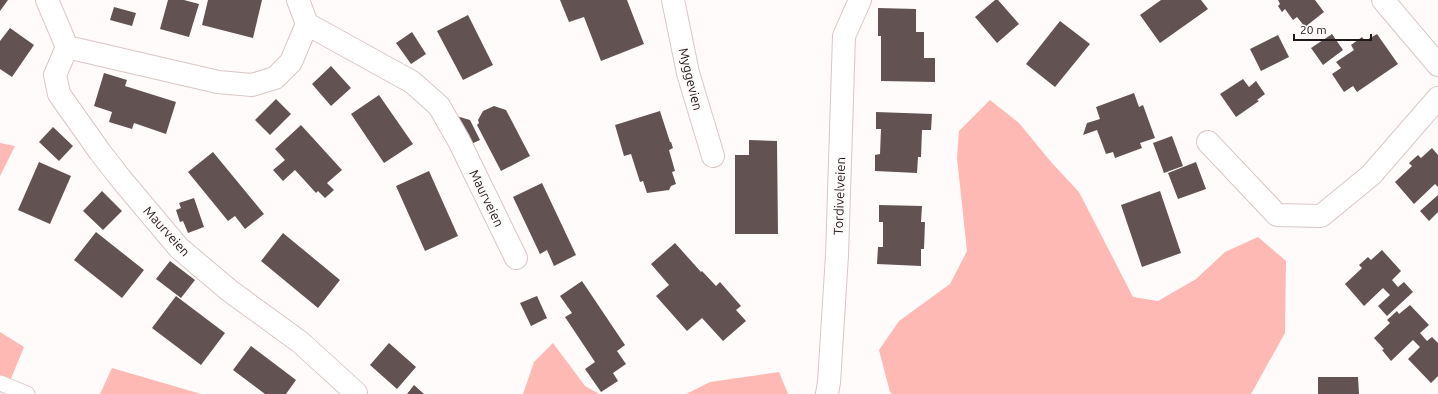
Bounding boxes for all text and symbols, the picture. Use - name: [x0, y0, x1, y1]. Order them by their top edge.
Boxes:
- scale bar: [1294, 16, 1371, 42]
- text: 20 m: [1300, 23, 1327, 36]
- street label: Myggevien: [676, 46, 706, 112]
- street label: Tordivelveien: [831, 157, 847, 235]
- street label: Maurveien: [467, 167, 507, 229]
- street label: Maurveien: [141, 203, 193, 259]

